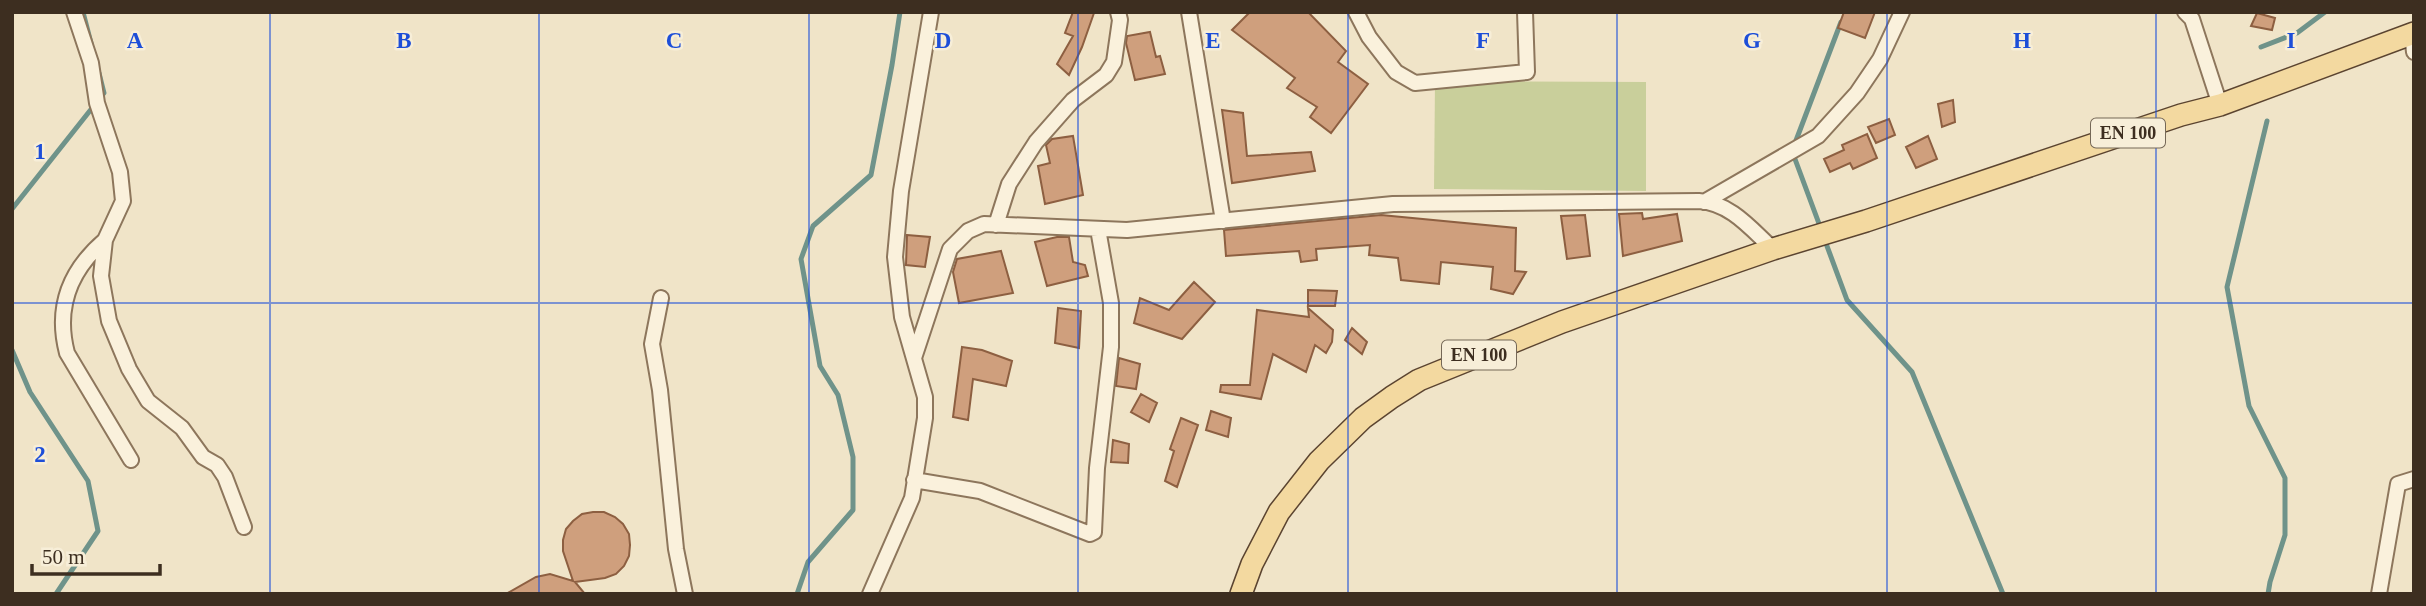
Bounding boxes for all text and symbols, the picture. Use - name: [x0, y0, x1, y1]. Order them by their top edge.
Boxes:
- text: A: [127, 28, 144, 53]
- text: B: [396, 28, 412, 53]
- text: C: [666, 28, 682, 53]
- text: D: [935, 28, 951, 53]
- text: E: [1205, 28, 1221, 53]
- text: F: [1476, 28, 1490, 53]
- text: G: [1743, 28, 1761, 53]
- text: H: [2013, 28, 2031, 53]
- text: I: [2287, 28, 2296, 53]
- road number: EN 100: [2091, 118, 2165, 148]
- text: 1: [34, 139, 46, 164]
- road number: EN 100: [1442, 340, 1516, 370]
- text: 2: [34, 442, 46, 467]
- scale bar: [32, 532, 159, 576]
- text: 50 m: [42, 545, 85, 569]

